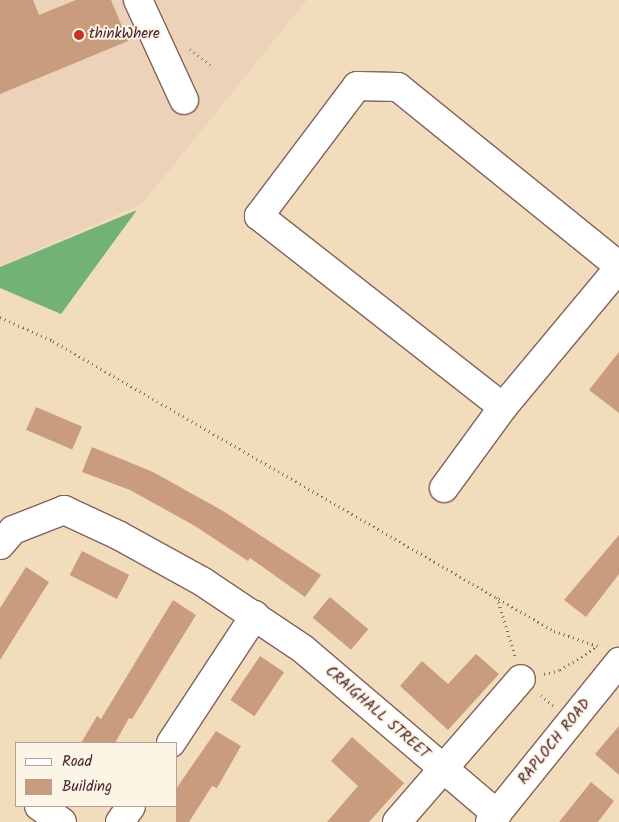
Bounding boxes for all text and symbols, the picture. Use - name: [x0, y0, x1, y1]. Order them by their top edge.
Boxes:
- place label: thinkWhere: [89, 26, 160, 44]
- marker: thinkWhere: [73, 29, 85, 41]
- street label: CRAIGHALL STREET: [321, 663, 433, 763]
- street label: RAPLOCH ROAD: [515, 695, 595, 789]
- legend: [15, 742, 178, 807]
- text: Road: [62, 750, 92, 774]
- text: Building: [62, 775, 112, 799]

